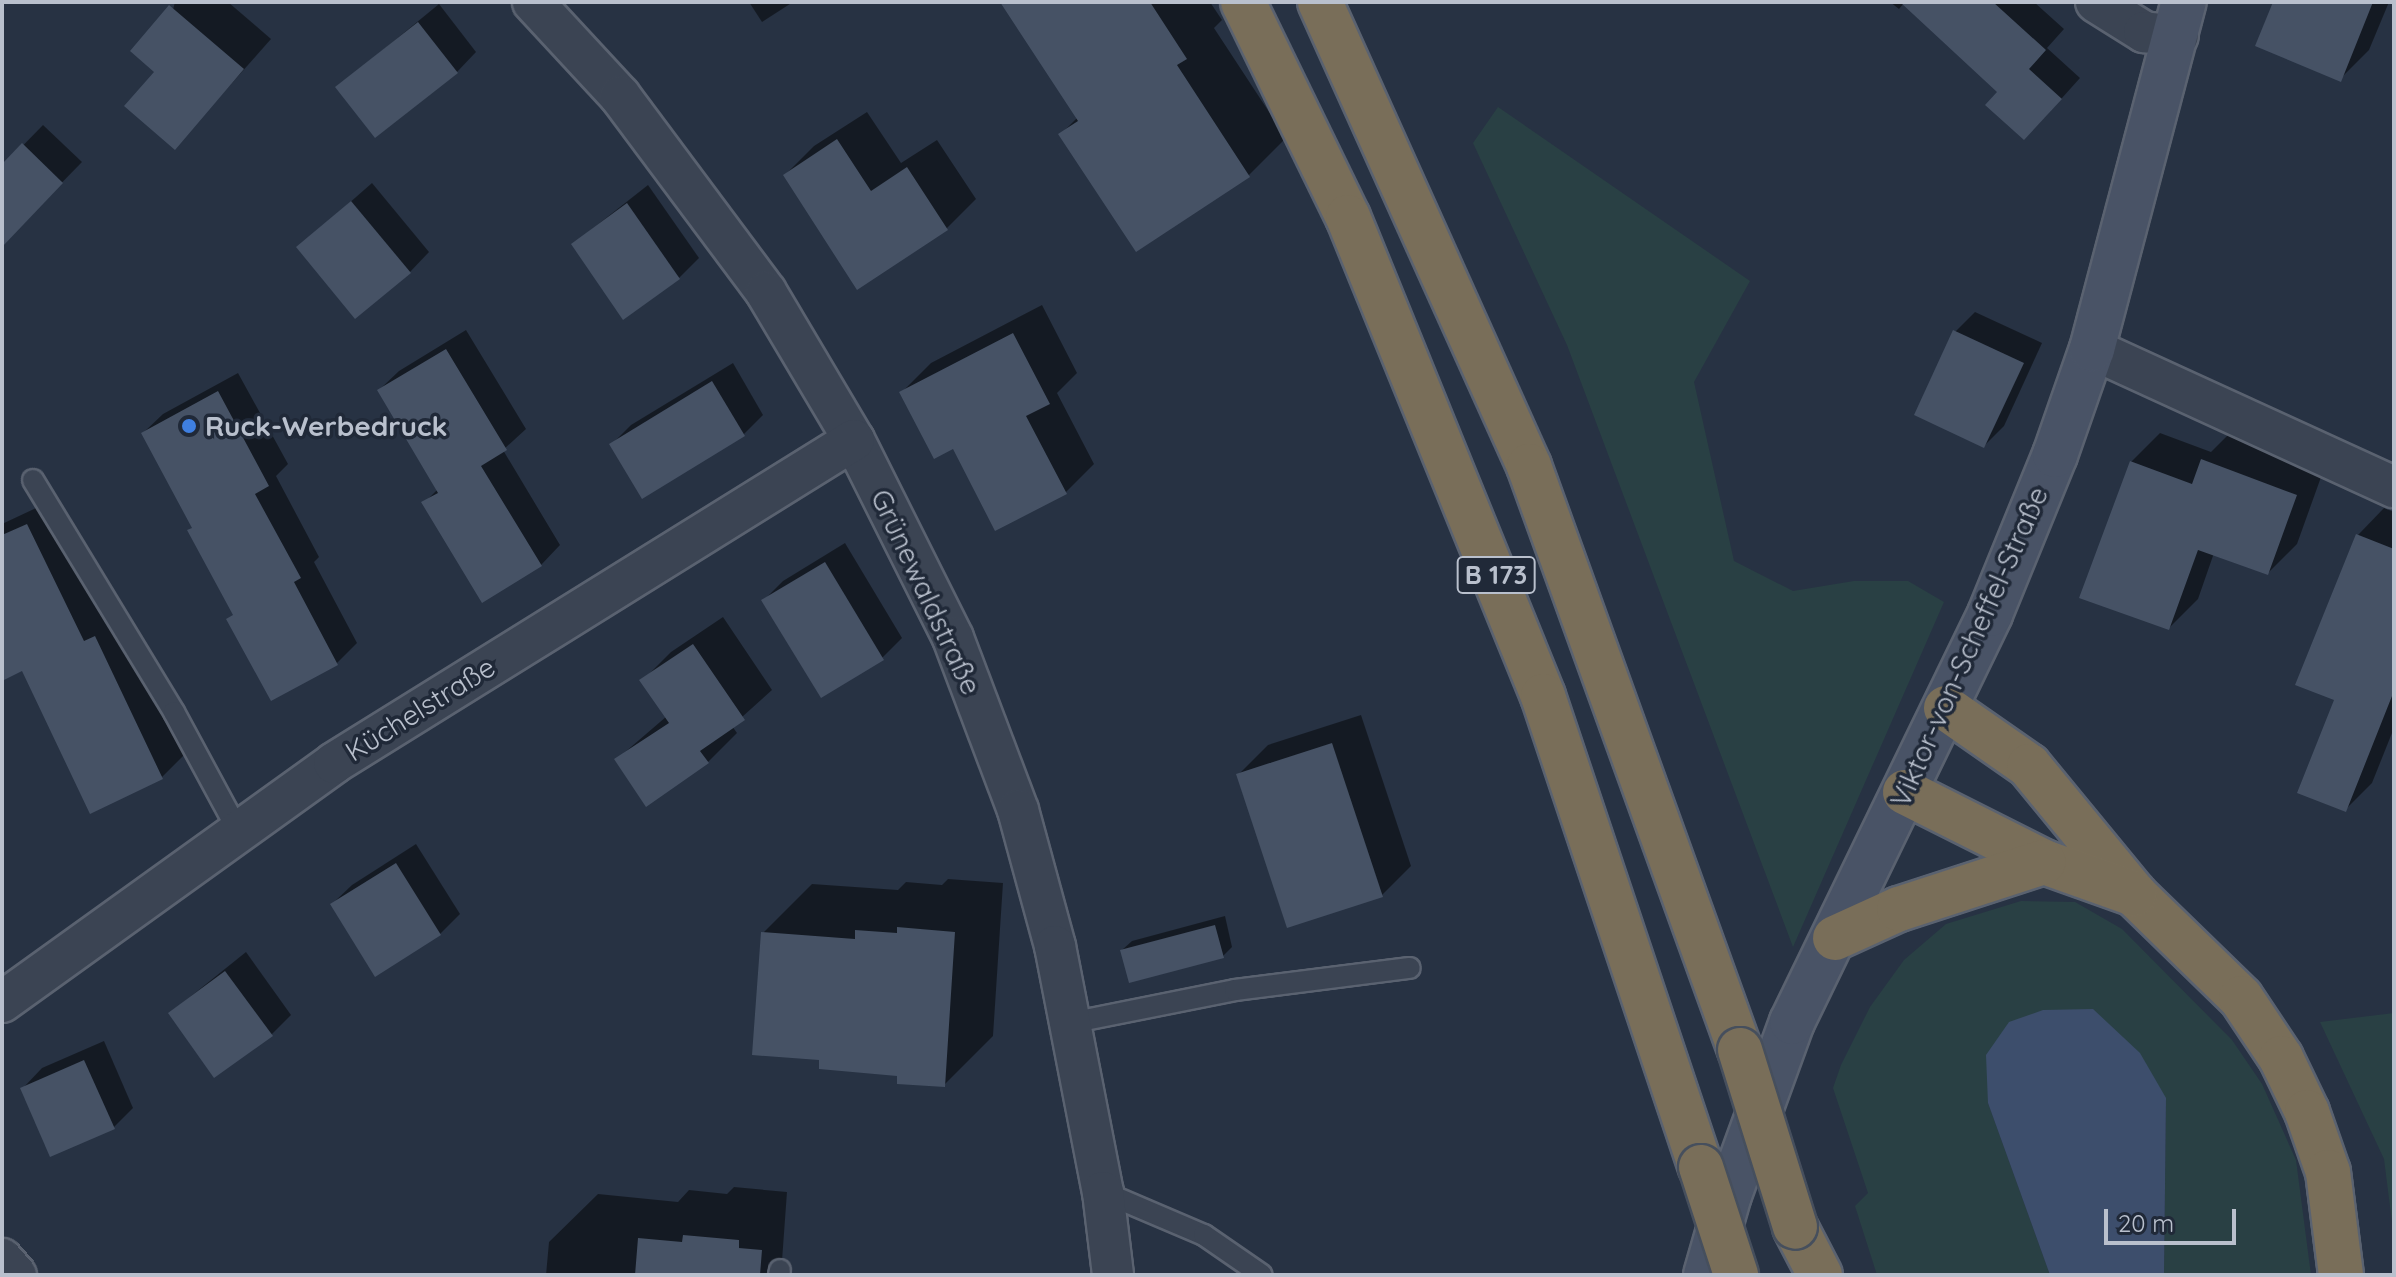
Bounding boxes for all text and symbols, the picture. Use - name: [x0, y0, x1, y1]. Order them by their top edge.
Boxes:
- place label: Ruck-Werbedruck: [205, 409, 447, 443]
- marker: Ruck-Werbedruck: [180, 417, 198, 435]
- street label: Viktor-von-Scheffel-Straße: [1883, 482, 2055, 812]
- street label: Grünewaldstraße: [864, 484, 988, 700]
- road number: B 173: [1456, 553, 1536, 597]
- street label: Küchelstraße: [339, 650, 501, 768]
- scale bar: [2108, 1193, 2240, 1243]
- text: 20 m: [2118, 1208, 2174, 1238]

